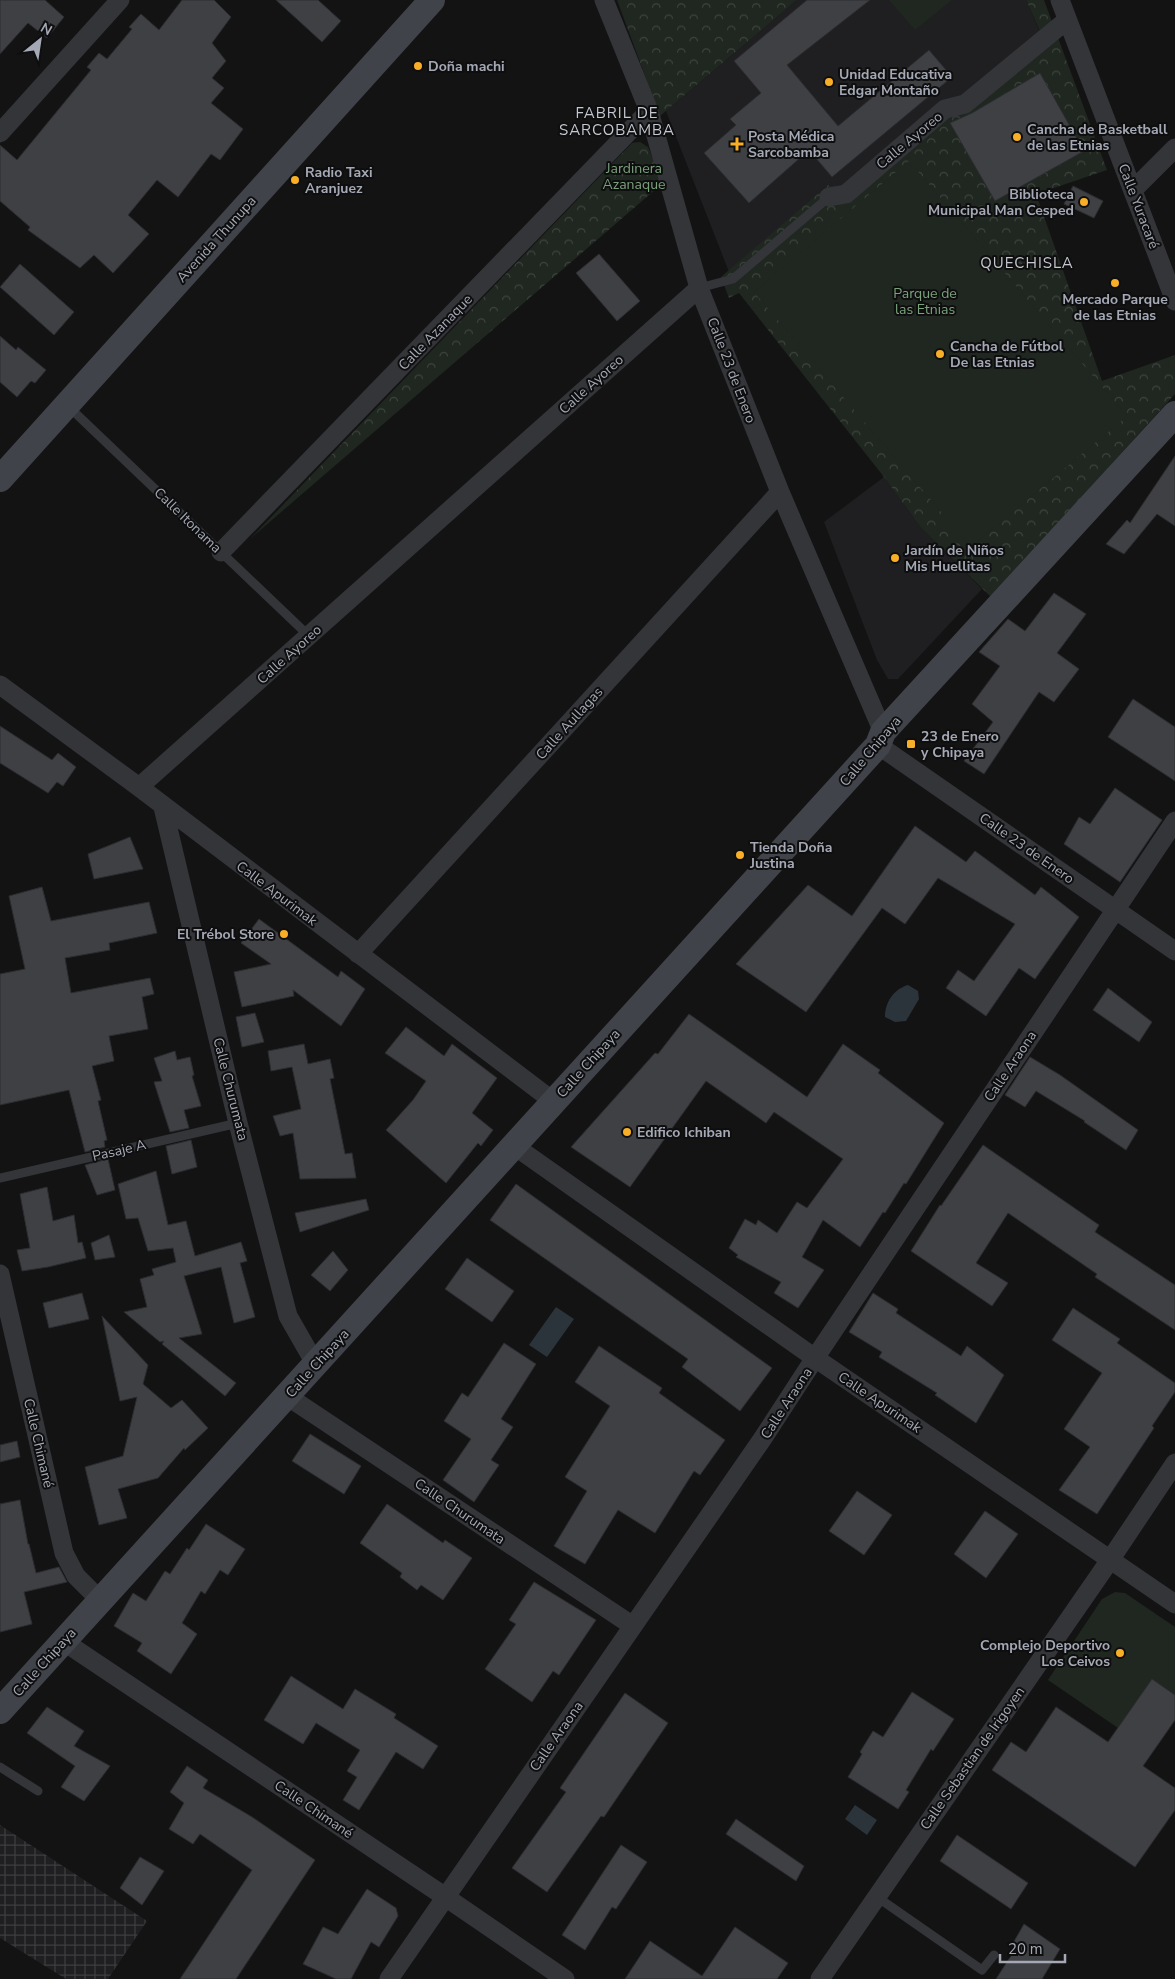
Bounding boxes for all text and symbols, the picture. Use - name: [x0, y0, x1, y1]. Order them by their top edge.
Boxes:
- north arrow: [15, 15, 65, 65]
- text: N: [37, 18, 56, 40]
- place label: Doña machi: [428, 57, 505, 76]
- marker: Doña machi: [412, 60, 424, 72]
- place label: Unidad Educativa Edgar Montaño: [839, 65, 952, 100]
- marker: Unidad Educativa Edgar Montaño: [823, 76, 835, 88]
- district label: FABRIL DE SARCOBAMBA: [559, 103, 675, 140]
- street label: Calle Ayoreo: [872, 107, 947, 174]
- place label: Cancha de Basketball de las Etnias: [1027, 120, 1168, 155]
- place label: Posta Médica Sarcobamba: [748, 127, 834, 162]
- marker: Cancha de Basketball de las Etnias: [1011, 131, 1023, 143]
- marker: Posta Médica Sarcobamba: [730, 137, 744, 151]
- park label: Jardinera Azanaque: [603, 159, 665, 194]
- street label: Calle Yuracaré: [1114, 161, 1163, 251]
- place label: Radio Taxi Aranjuez: [305, 163, 372, 198]
- marker: Radio Taxi Aranjuez: [289, 174, 301, 186]
- place label: Biblioteca Municipal Man Cesped: [928, 185, 1074, 220]
- street label: Avenida Thunupa: [172, 192, 260, 287]
- marker: Biblioteca Municipal Man Cesped: [1078, 196, 1090, 208]
- district label: QUECHISLA: [980, 253, 1074, 273]
- marker: Mercado Parque de las Etnias: [1109, 277, 1121, 289]
- park label: Parque de las Etnias: [893, 284, 957, 319]
- street label: Calle Azanaque: [394, 290, 476, 374]
- place label: Mercado Parque de las Etnias: [1062, 290, 1168, 325]
- street label: Calle 23 de Enero: [703, 315, 761, 426]
- place label: Cancha de Fútbol De las Etnias: [950, 337, 1064, 372]
- marker: Cancha de Fútbol De las Etnias: [934, 348, 946, 360]
- street label: Calle Ayoreo: [555, 350, 628, 418]
- street label: Calle Itonama: [150, 483, 225, 557]
- place label: Jardín de Niños Mis Huellitas: [904, 541, 1004, 576]
- marker: Jardín de Niños Mis Huellitas: [889, 552, 901, 564]
- street label: Calle Ayoreo: [253, 620, 326, 688]
- street label: Calle Aullagas: [532, 683, 607, 764]
- street label: Calle Chipaya: [835, 712, 905, 791]
- place label: 23 de Enero y Chipaya: [920, 727, 999, 762]
- marker: 23 de Enero y Chipaya: [905, 738, 917, 750]
- street label: Calle 23 de Enero: [975, 809, 1078, 888]
- place label: Tienda Doña Justina: [749, 838, 832, 873]
- marker: Tienda Doña Justina: [734, 849, 746, 861]
- street label: Calle Apurimak: [232, 857, 322, 931]
- place label: El Trébol Store: [177, 925, 274, 944]
- marker: El Trébol Store: [278, 928, 290, 940]
- street label: Calle Chipaya: [552, 1025, 624, 1102]
- street label: Calle Araona: [980, 1027, 1041, 1105]
- street label: Calle Churumata: [209, 1036, 253, 1143]
- place label: Edifico Ichiban: [637, 1123, 731, 1142]
- marker: Edifico Ichiban: [621, 1126, 633, 1138]
- street label: Pasaje A: [90, 1135, 148, 1166]
- street label: Calle Chipaya: [281, 1325, 353, 1402]
- street label: Calle Araona: [756, 1364, 817, 1443]
- street label: Calle Apurimak: [834, 1367, 926, 1438]
- street label: Calle Chimané: [19, 1396, 58, 1490]
- street label: Calle Churumata: [411, 1474, 509, 1549]
- street label: Calle Chipaya: [8, 1624, 80, 1701]
- place label: Complejo Deportivo Los Ceivos: [980, 1636, 1110, 1671]
- marker: Complejo Deportivo Los Ceivos: [1114, 1647, 1126, 1659]
- street label: Calle Sebastian de Irigoyen: [916, 1683, 1029, 1834]
- street label: Calle Araona: [525, 1697, 588, 1775]
- street label: Calle Chimané: [271, 1776, 357, 1843]
- scale bar: [1000, 1932, 1065, 1964]
- text: 20 m: [1008, 1939, 1043, 1959]

